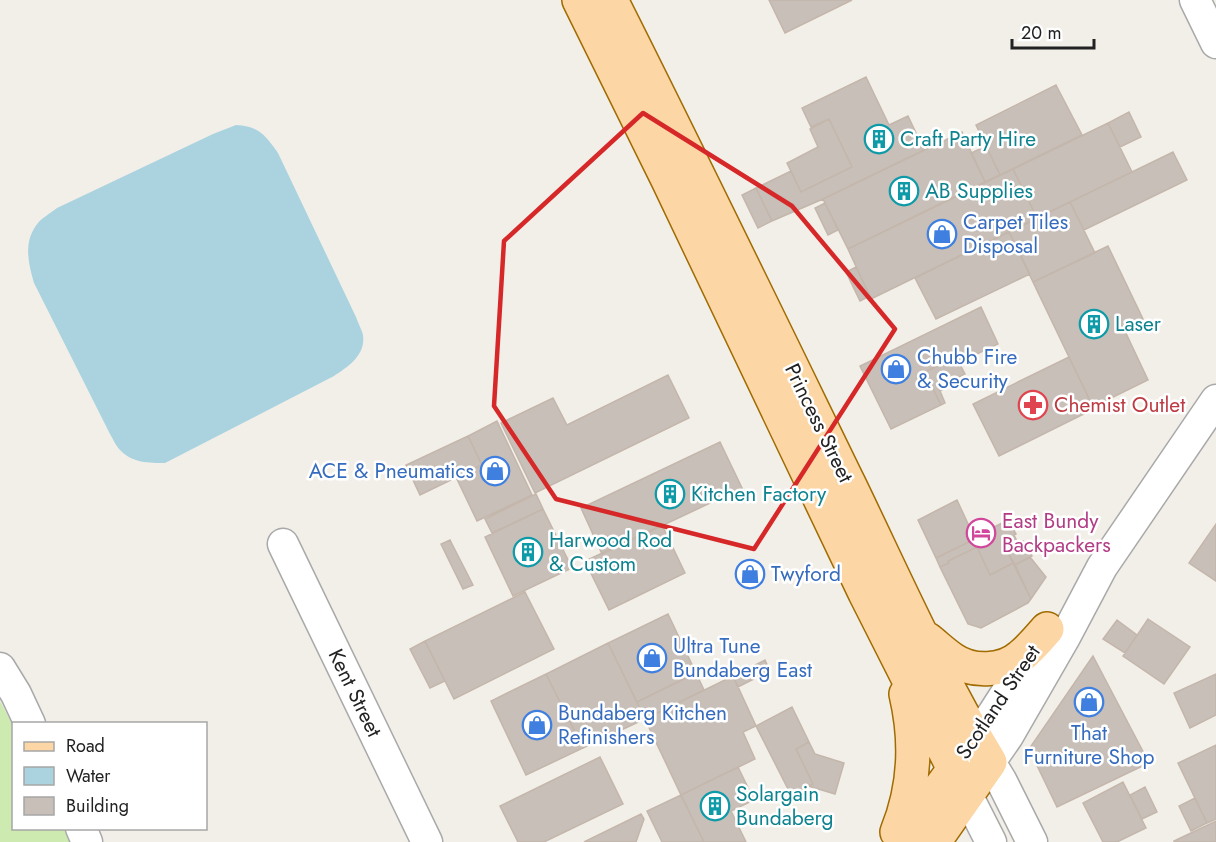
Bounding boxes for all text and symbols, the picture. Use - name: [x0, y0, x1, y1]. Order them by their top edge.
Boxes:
- scale bar: [1012, 12, 1094, 50]
- text: 20 m: [1021, 20, 1061, 46]
- building icon: Craft Party Hire: [863, 123, 895, 155]
- place label: Craft Party Hire: [900, 124, 1036, 154]
- building icon: AB Supplies: [888, 175, 920, 207]
- place label: AB Supplies: [925, 176, 1033, 206]
- place label: Carpet Tiles Disposal: [963, 207, 1068, 261]
- shop icon: Carpet Tiles Disposal: [926, 218, 958, 250]
- building icon: Laser: [1078, 308, 1110, 340]
- place label: Laser: [1115, 309, 1162, 339]
- place label: Chubb Fire & Security: [917, 342, 1018, 396]
- shop icon: Chubb Fire & Security: [880, 353, 912, 385]
- street label: Princess Street: [777, 358, 861, 488]
- pharmacy icon: Chemist Outlet: [1017, 389, 1049, 421]
- place label: Chemist Outlet: [1054, 390, 1185, 420]
- shop icon: ACE & Pneumatics: [479, 455, 511, 487]
- place label: ACE & Pneumatics: [309, 456, 474, 486]
- building icon: Kitchen Factory: [654, 478, 686, 510]
- place label: Kitchen Factory: [691, 479, 827, 509]
- place label: East Bundy Backpackers: [1002, 506, 1111, 560]
- hotel icon: East Bundy Backpackers: [965, 517, 997, 549]
- place label: Harwood Rod & Custom: [549, 525, 672, 579]
- building icon: Harwood Rod & Custom: [512, 536, 544, 568]
- shop icon: Twyford: [734, 558, 766, 590]
- place label: Twyford: [771, 559, 841, 589]
- place label: Ultra Tune Bundaberg East: [673, 631, 812, 685]
- street label: Scotland Street: [949, 639, 1047, 765]
- shop icon: Ultra Tune Bundaberg East: [636, 642, 668, 674]
- street label: Kent Street: [321, 644, 389, 742]
- shop icon: That Furniture Shop: [1073, 686, 1105, 718]
- place label: Bundaberg Kitchen Refinishers: [558, 698, 727, 752]
- shop icon: Bundaberg Kitchen Refinishers: [521, 709, 553, 741]
- place label: That Furniture Shop: [1024, 718, 1154, 772]
- legend: [12, 722, 207, 830]
- text: Road: [66, 733, 105, 759]
- text: Water: [66, 763, 111, 789]
- place label: Solargain Bundaberg: [736, 779, 833, 833]
- building icon: Solargain Bundaberg: [699, 790, 731, 822]
- text: Building: [66, 793, 129, 819]

